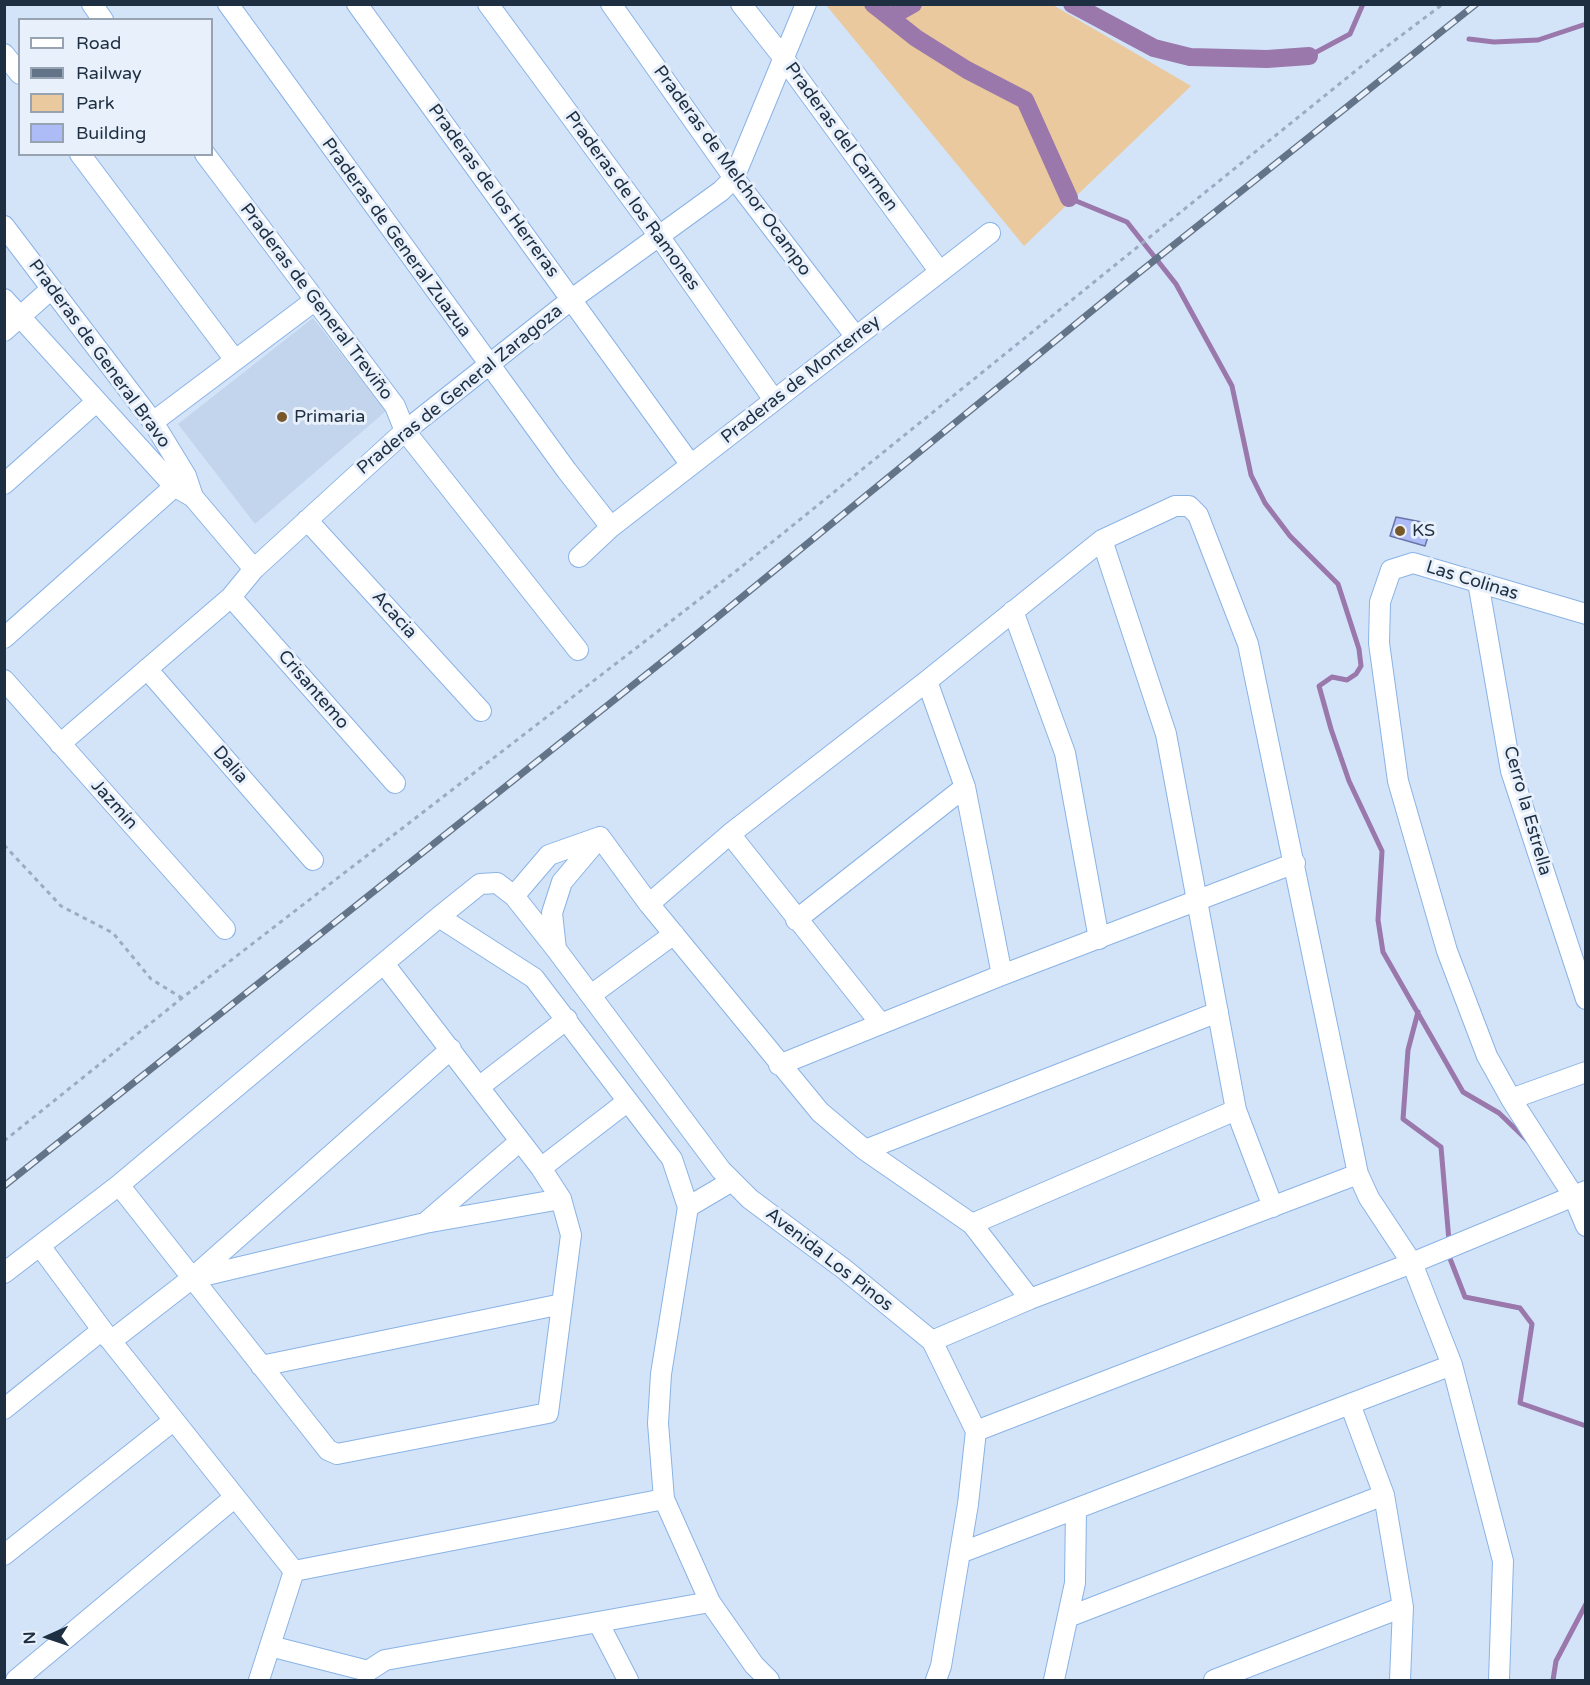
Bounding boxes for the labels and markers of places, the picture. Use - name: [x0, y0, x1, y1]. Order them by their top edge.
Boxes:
- place label: Primaria: [294, 406, 365, 428]
- marker: Primaria: [275, 410, 289, 424]
- place label: KS: [1412, 520, 1435, 542]
- marker: KS: [1393, 524, 1407, 538]

